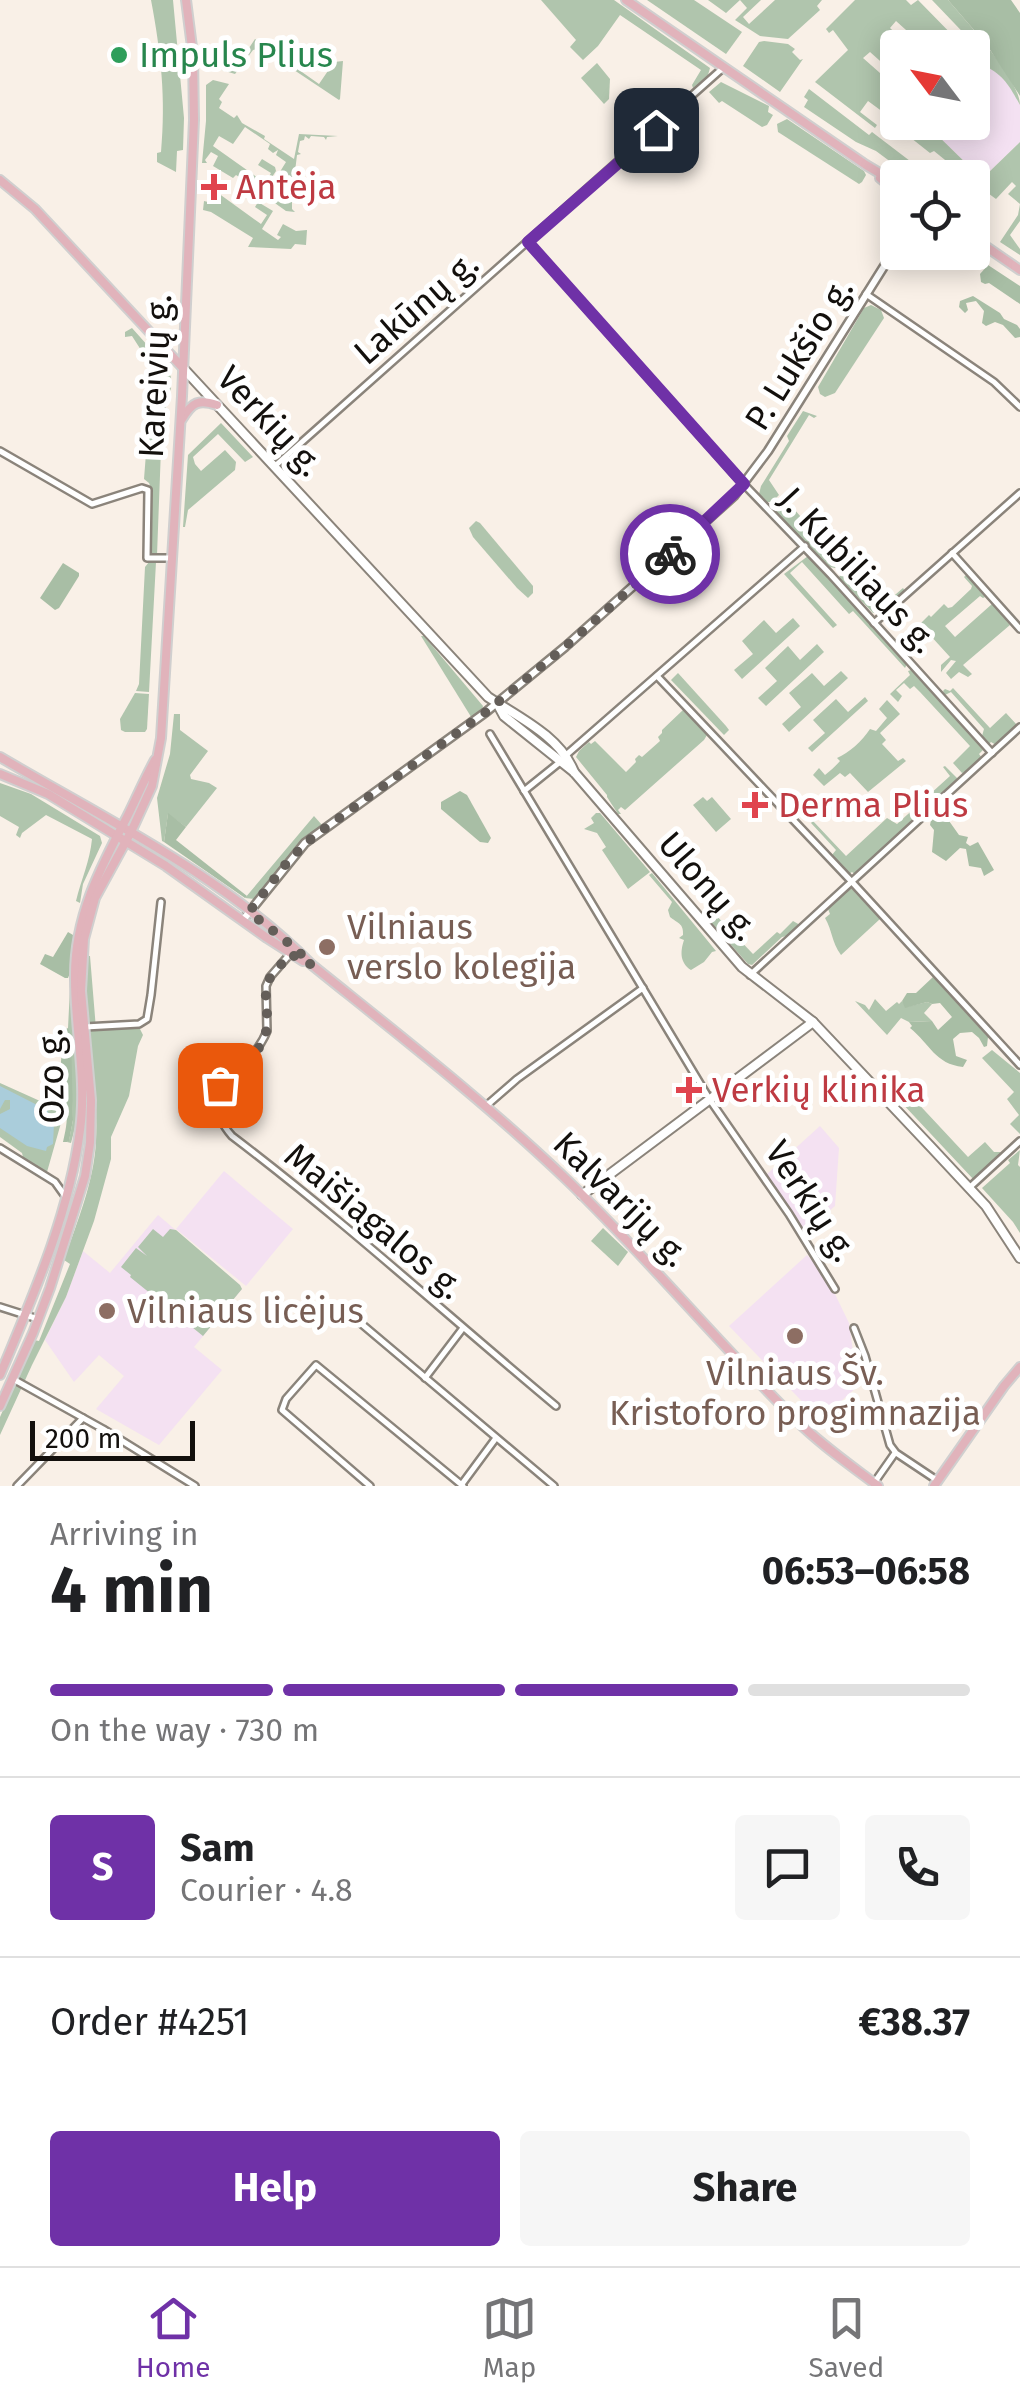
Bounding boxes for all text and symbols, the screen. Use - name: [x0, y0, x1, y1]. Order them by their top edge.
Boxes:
- north arrow: [880, 30, 990, 140]
- map controls: [880, 30, 990, 270]
- place label: Impuls Plius: [139, 34, 333, 76]
- marker: Impuls Plius: [108, 44, 130, 66]
- pin: [614, 88, 699, 173]
- icon: home: [629, 103, 684, 158]
- button: locate: [880, 160, 990, 270]
- place label: Antėja: [236, 166, 337, 208]
- marker: Antėja: [201, 174, 227, 200]
- street label: Lakūnų g.: [345, 243, 487, 373]
- street label: P. Lukšio g.: [736, 270, 862, 438]
- street label: Kareivių g.: [130, 293, 180, 459]
- street label: Verkių g.: [209, 357, 331, 485]
- street label: J. Kubiliaus g.: [771, 478, 945, 662]
- courier: [620, 504, 720, 604]
- icon: bike: [643, 527, 698, 582]
- place label: Derma Plius: [778, 784, 968, 826]
- marker: Derma Plius: [742, 792, 768, 818]
- street label: Ulonų g.: [649, 823, 767, 949]
- place label: Vilniaus verslo kolegija: [347, 906, 576, 988]
- marker: Vilniaus verslo kolegija: [316, 936, 338, 958]
- street label: Ozo g.: [29, 1028, 73, 1124]
- pin: [178, 1043, 263, 1128]
- icon: bag: [193, 1058, 248, 1113]
- place label: Verkių klinika: [712, 1069, 925, 1111]
- marker: Verkių klinika: [676, 1077, 702, 1103]
- street label: Kalvarijų g.: [545, 1123, 697, 1275]
- street label: Verkių g.: [757, 1133, 865, 1269]
- street label: Maišiagalos g.: [276, 1134, 472, 1308]
- place label: Vilniaus licėjus: [127, 1290, 364, 1332]
- marker: Vilniaus licėjus: [96, 1300, 118, 1322]
- marker: Vilniaus Šv. Kristoforo progimnazija: [784, 1325, 806, 1347]
- place label: Vilniaus Šv. Kristoforo progimnazija: [609, 1352, 981, 1434]
- scale bar: [30, 1416, 195, 1460]
- text: 200 m: [45, 1422, 122, 1455]
- text: Arriving in: [50, 1515, 198, 1553]
- text: 06:53–06:58: [762, 1548, 970, 1594]
- text: 4 min: [50, 1551, 213, 1629]
- text: On the way · 730 m: [50, 1711, 319, 1749]
- button: chat: [735, 1815, 840, 1920]
- button: phone: [865, 1815, 970, 1920]
- text: Sam: [180, 1825, 255, 1871]
- text: S: [92, 1844, 113, 1890]
- text: Courier · 4.8: [180, 1871, 353, 1909]
- text: Order #4251: [50, 1999, 250, 2045]
- text: €38.37: [859, 1999, 970, 2045]
- button: Help: [50, 2131, 500, 2246]
- button: Share: [520, 2131, 970, 2246]
- tab: Home: [136, 2291, 210, 2384]
- tab: Map: [482, 2291, 537, 2384]
- tab: Saved: [808, 2291, 884, 2384]

